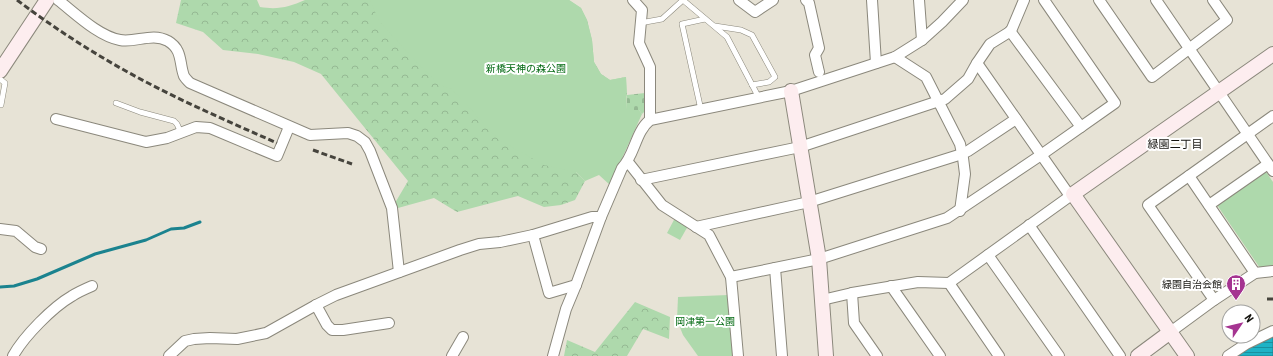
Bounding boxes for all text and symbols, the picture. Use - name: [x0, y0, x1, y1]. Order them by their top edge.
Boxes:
- park label: 新橋天神の森公園: [486, 63, 566, 74]
- district label: 緑園二丁目: [1148, 138, 1203, 151]
- building icon: 緑園自治会館: [1225, 273, 1247, 301]
- place label: 緑園自治会館: [1162, 279, 1222, 290]
- north arrow: [1221, 304, 1261, 344]
- text: N: [1242, 312, 1256, 325]
- park label: 岡津第一公園: [675, 316, 735, 327]

